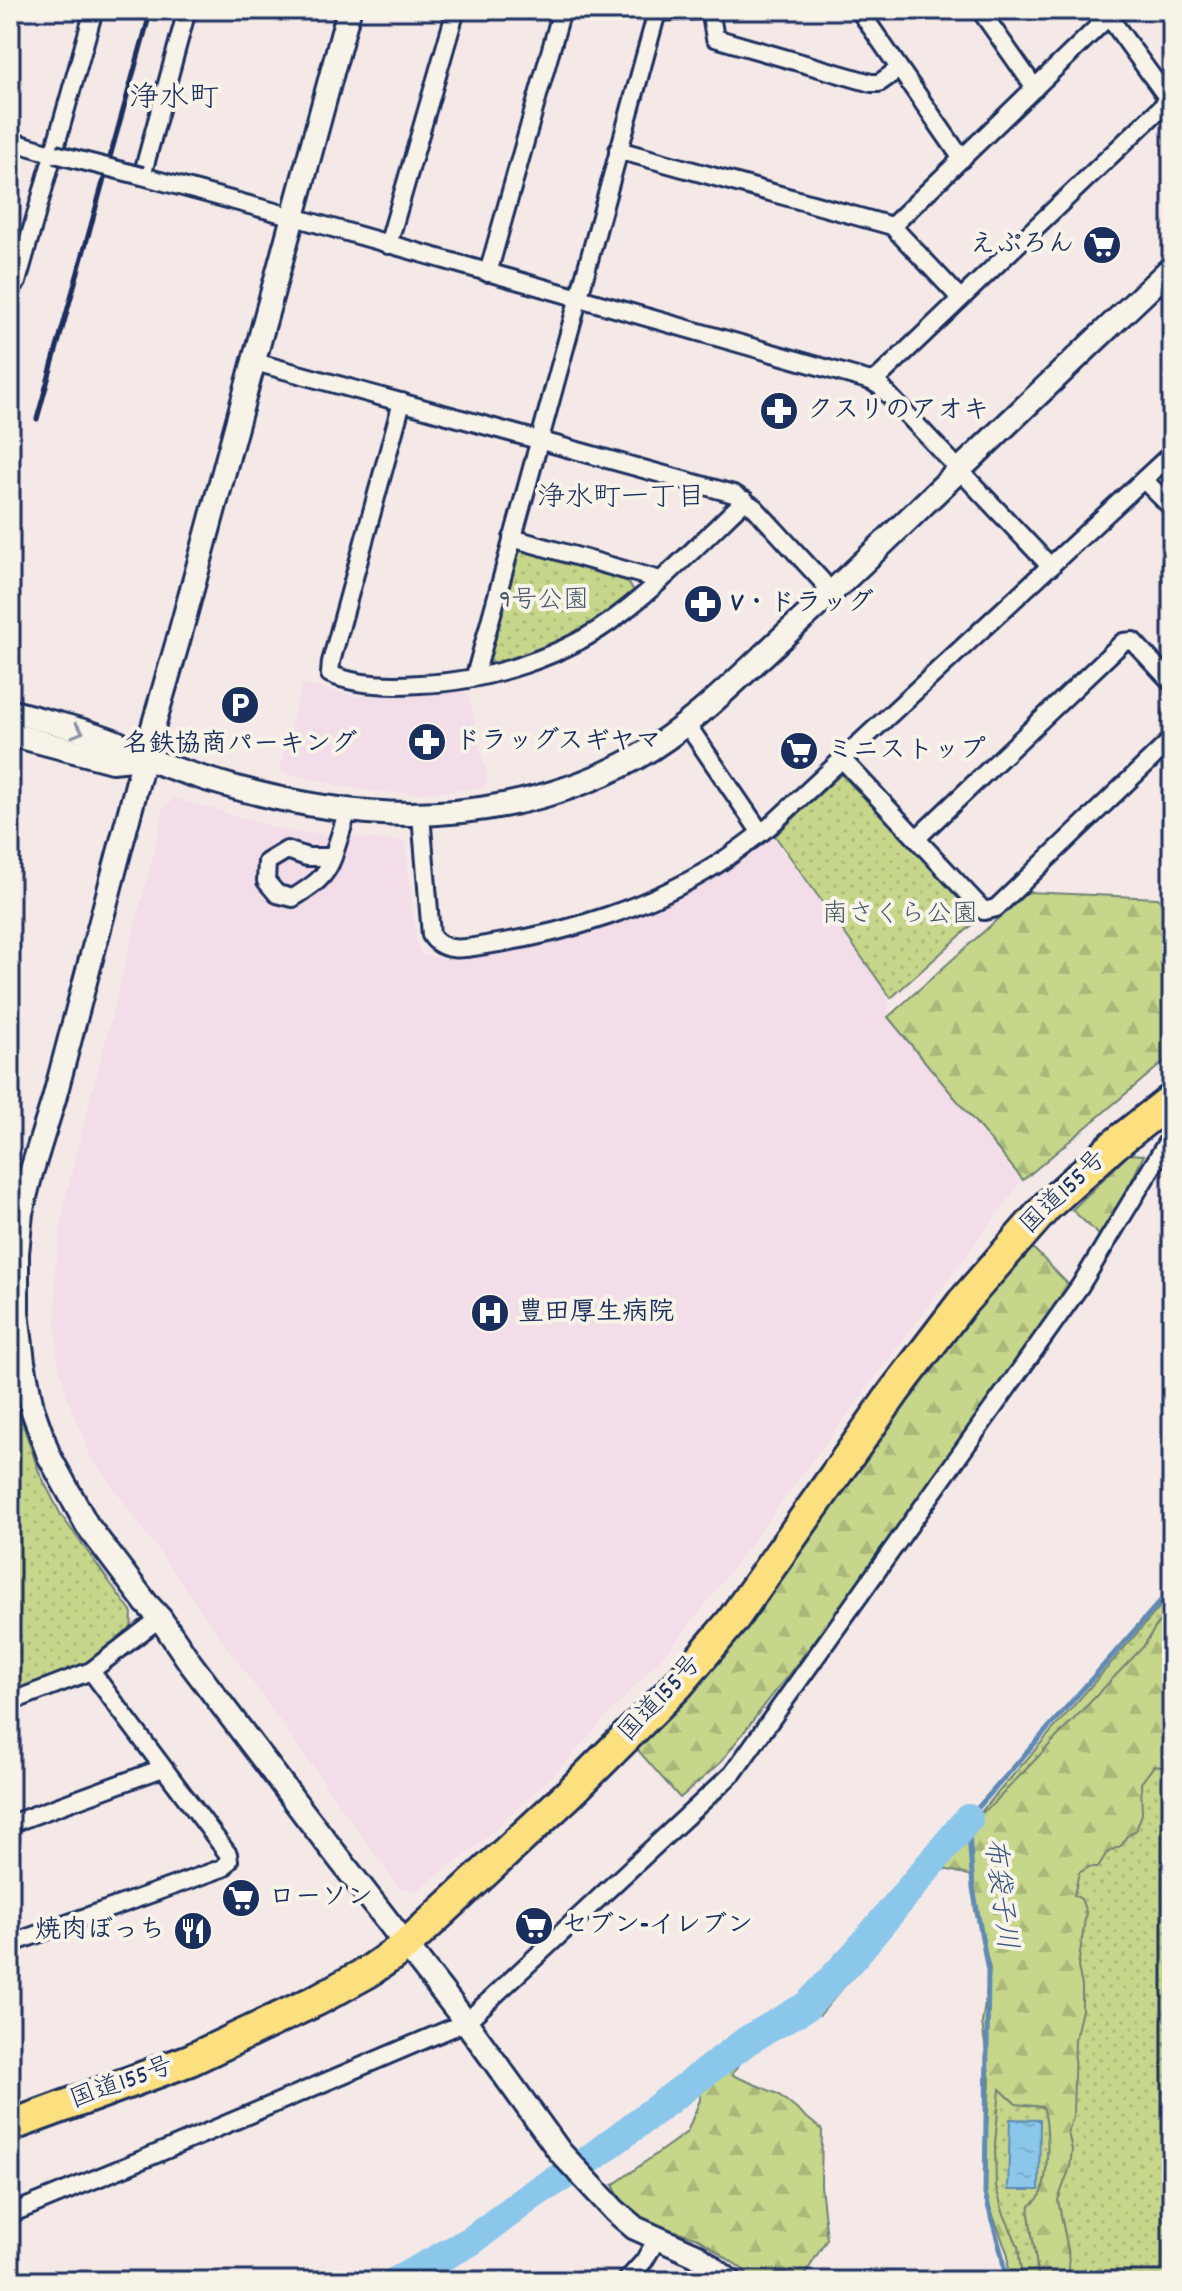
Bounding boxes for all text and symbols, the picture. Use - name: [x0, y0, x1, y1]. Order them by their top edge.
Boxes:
- district label: 浄水町: [129, 79, 219, 122]
- supermarket icon: えぷろん: [1081, 224, 1123, 266]
- place label: えぷろん: [970, 227, 1074, 264]
- pharmacy icon: クスリのアオキ: [758, 390, 800, 432]
- place label: クスリのアオキ: [807, 393, 989, 430]
- district label: 浄水町一丁目: [537, 480, 705, 520]
- park label: 9号公園: [499, 583, 589, 620]
- pharmacy icon: V・ドラッグ: [682, 583, 724, 625]
- place label: V・ドラッグ: [731, 586, 874, 623]
- parking icon: 名鉄協商パーキング: [219, 684, 261, 726]
- pharmacy icon: ドラッグスギヤマ: [406, 721, 448, 763]
- one-way arrow: [71, 722, 85, 738]
- place label: ドラッグスギヤマ: [455, 724, 661, 761]
- place label: 名鉄協商パーキング: [123, 727, 357, 764]
- supermarket icon: ミニストップ: [778, 730, 820, 772]
- place label: ミニストップ: [827, 733, 986, 770]
- park label: 南さくら公園: [822, 897, 978, 934]
- street label: 国道155号: [1012, 1142, 1116, 1244]
- hospital icon: 豊田厚生病院: [469, 1292, 511, 1334]
- place label: 豊田厚生病院: [518, 1295, 674, 1332]
- street label: 国道155号: [611, 1647, 711, 1751]
- water label: 布袋子川: [971, 1836, 1025, 1952]
- supermarket icon: ローソン: [220, 1877, 262, 1919]
- place label: ローソン: [269, 1880, 373, 1917]
- supermarket icon: セブン-イレブン: [513, 1905, 555, 1947]
- place label: セブン-イレブン: [562, 1908, 753, 1945]
- restaurant icon: 焼肉ぼっち: [172, 1910, 214, 1952]
- place label: 焼肉ぼっち: [35, 1913, 165, 1950]
- street label: 国道155号: [65, 2048, 179, 2120]

